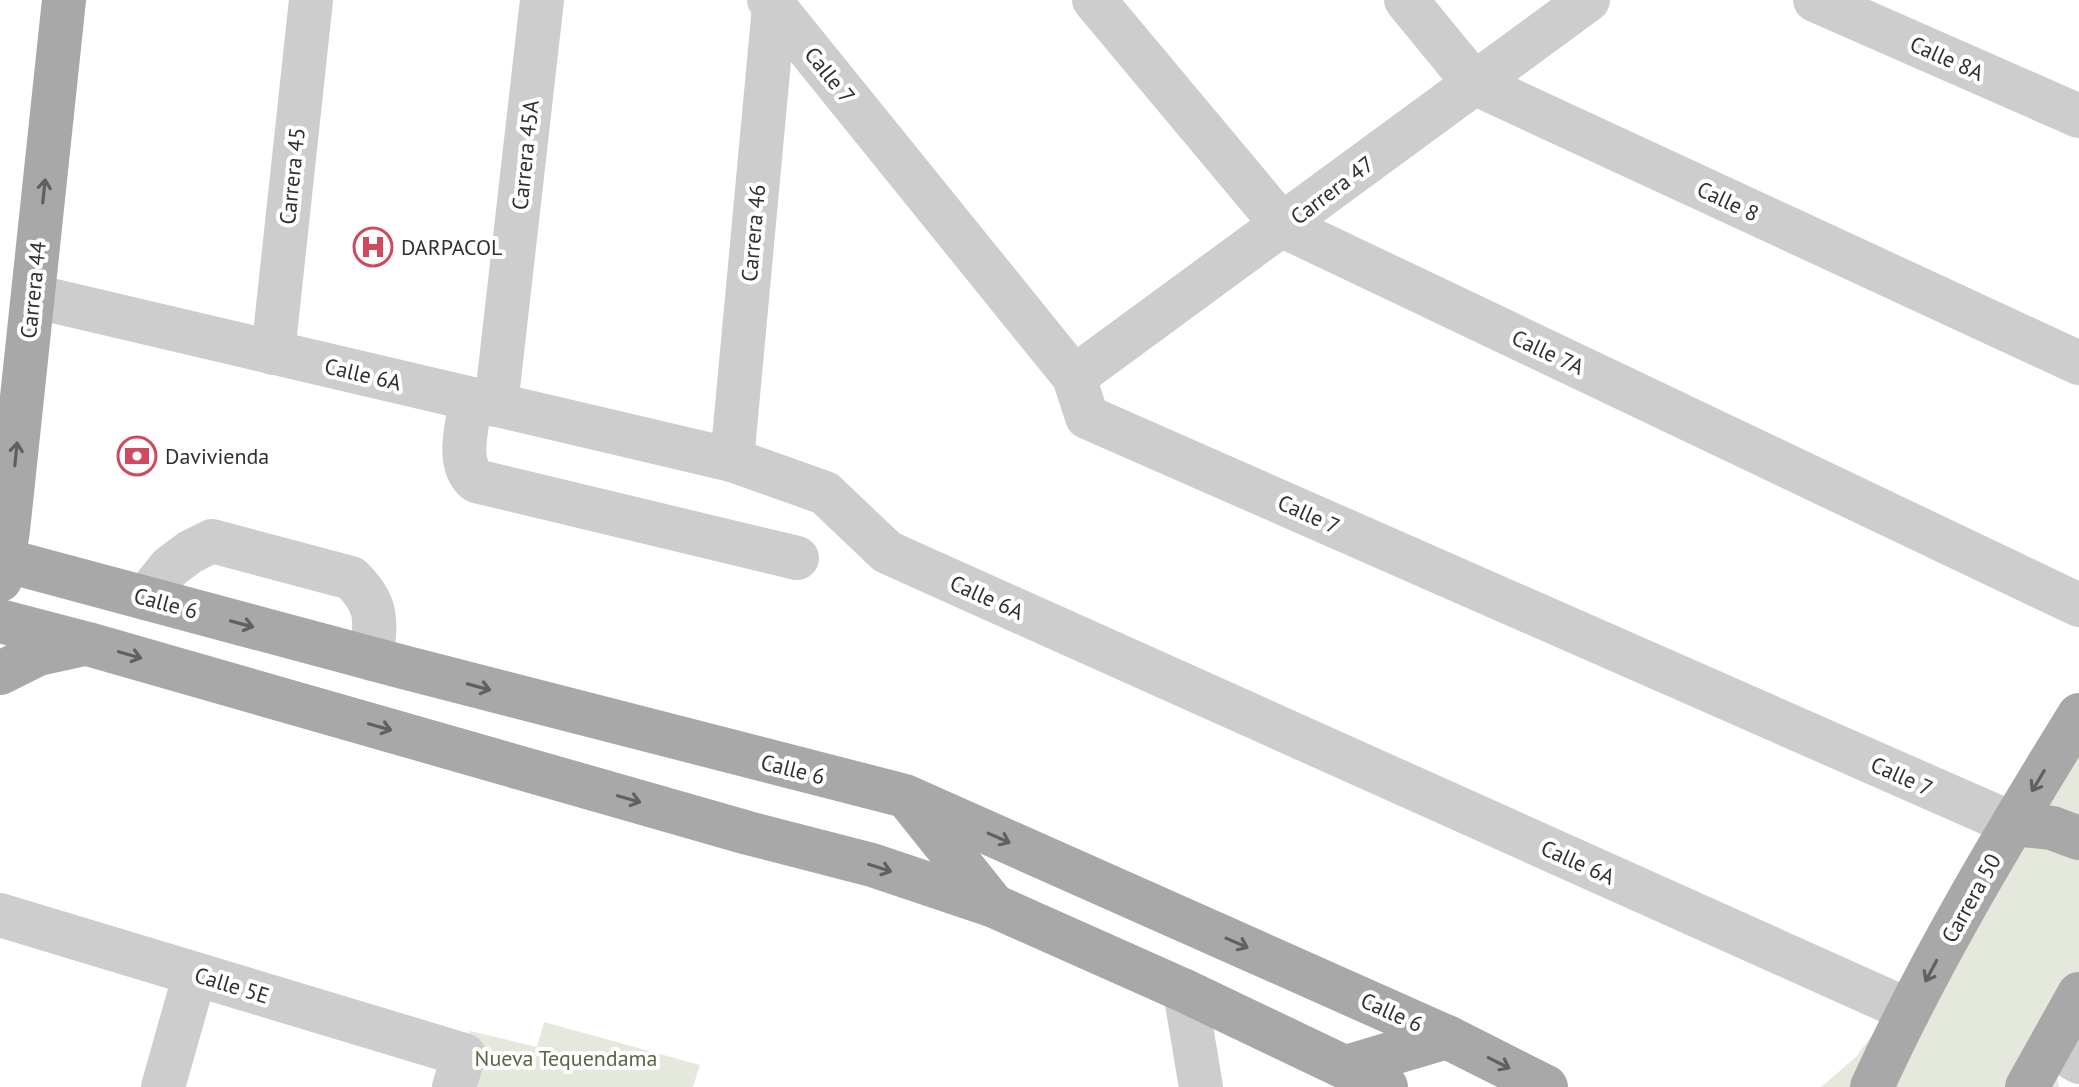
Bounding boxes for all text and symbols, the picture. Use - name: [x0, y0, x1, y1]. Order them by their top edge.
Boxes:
- street label: Calle 8A: [1906, 29, 1988, 87]
- street label: Calle 7: [799, 41, 861, 109]
- street label: Carrera 45A: [505, 99, 545, 211]
- street label: Carrera 45: [273, 126, 311, 226]
- street label: Carrera 47: [1285, 149, 1379, 231]
- street label: Calle 8: [1693, 175, 1763, 227]
- one-way arrow: [36, 178, 51, 205]
- street label: Carrera 46: [735, 183, 771, 283]
- hospital icon: DARPACOL: [352, 226, 394, 268]
- place label: DARPACOL: [401, 233, 502, 261]
- street label: Carrera 44: [14, 240, 52, 340]
- street label: Calle 7A: [1507, 323, 1589, 381]
- street label: Calle 6A: [322, 352, 404, 396]
- bank icon: Davivienda: [116, 435, 158, 477]
- one-way arrow: [9, 442, 24, 468]
- place label: Davivienda: [165, 442, 269, 470]
- street label: Calle 7: [1274, 488, 1344, 540]
- street label: Calle 6A: [946, 568, 1028, 626]
- street label: Calle 6: [131, 581, 201, 625]
- one-way arrow: [229, 617, 255, 632]
- one-way arrow: [116, 649, 142, 664]
- one-way arrow: [465, 680, 491, 695]
- one-way arrow: [366, 720, 392, 735]
- street label: Calle 6: [758, 748, 828, 790]
- street label: Calle 7: [1867, 750, 1937, 802]
- one-way arrow: [2030, 769, 2046, 792]
- one-way arrow: [616, 792, 642, 807]
- one-way arrow: [987, 831, 1011, 846]
- street label: Calle 6A: [1537, 833, 1619, 891]
- street label: Carrera 50: [1935, 849, 2007, 947]
- one-way arrow: [867, 861, 892, 876]
- one-way arrow: [1224, 937, 1249, 952]
- one-way arrow: [1923, 959, 1938, 983]
- street label: Calle 5E: [191, 960, 273, 1010]
- street label: Calle 6: [1357, 986, 1427, 1038]
- park label: Nueva Tequendama: [475, 1044, 657, 1072]
- one-way arrow: [1486, 1056, 1510, 1071]

